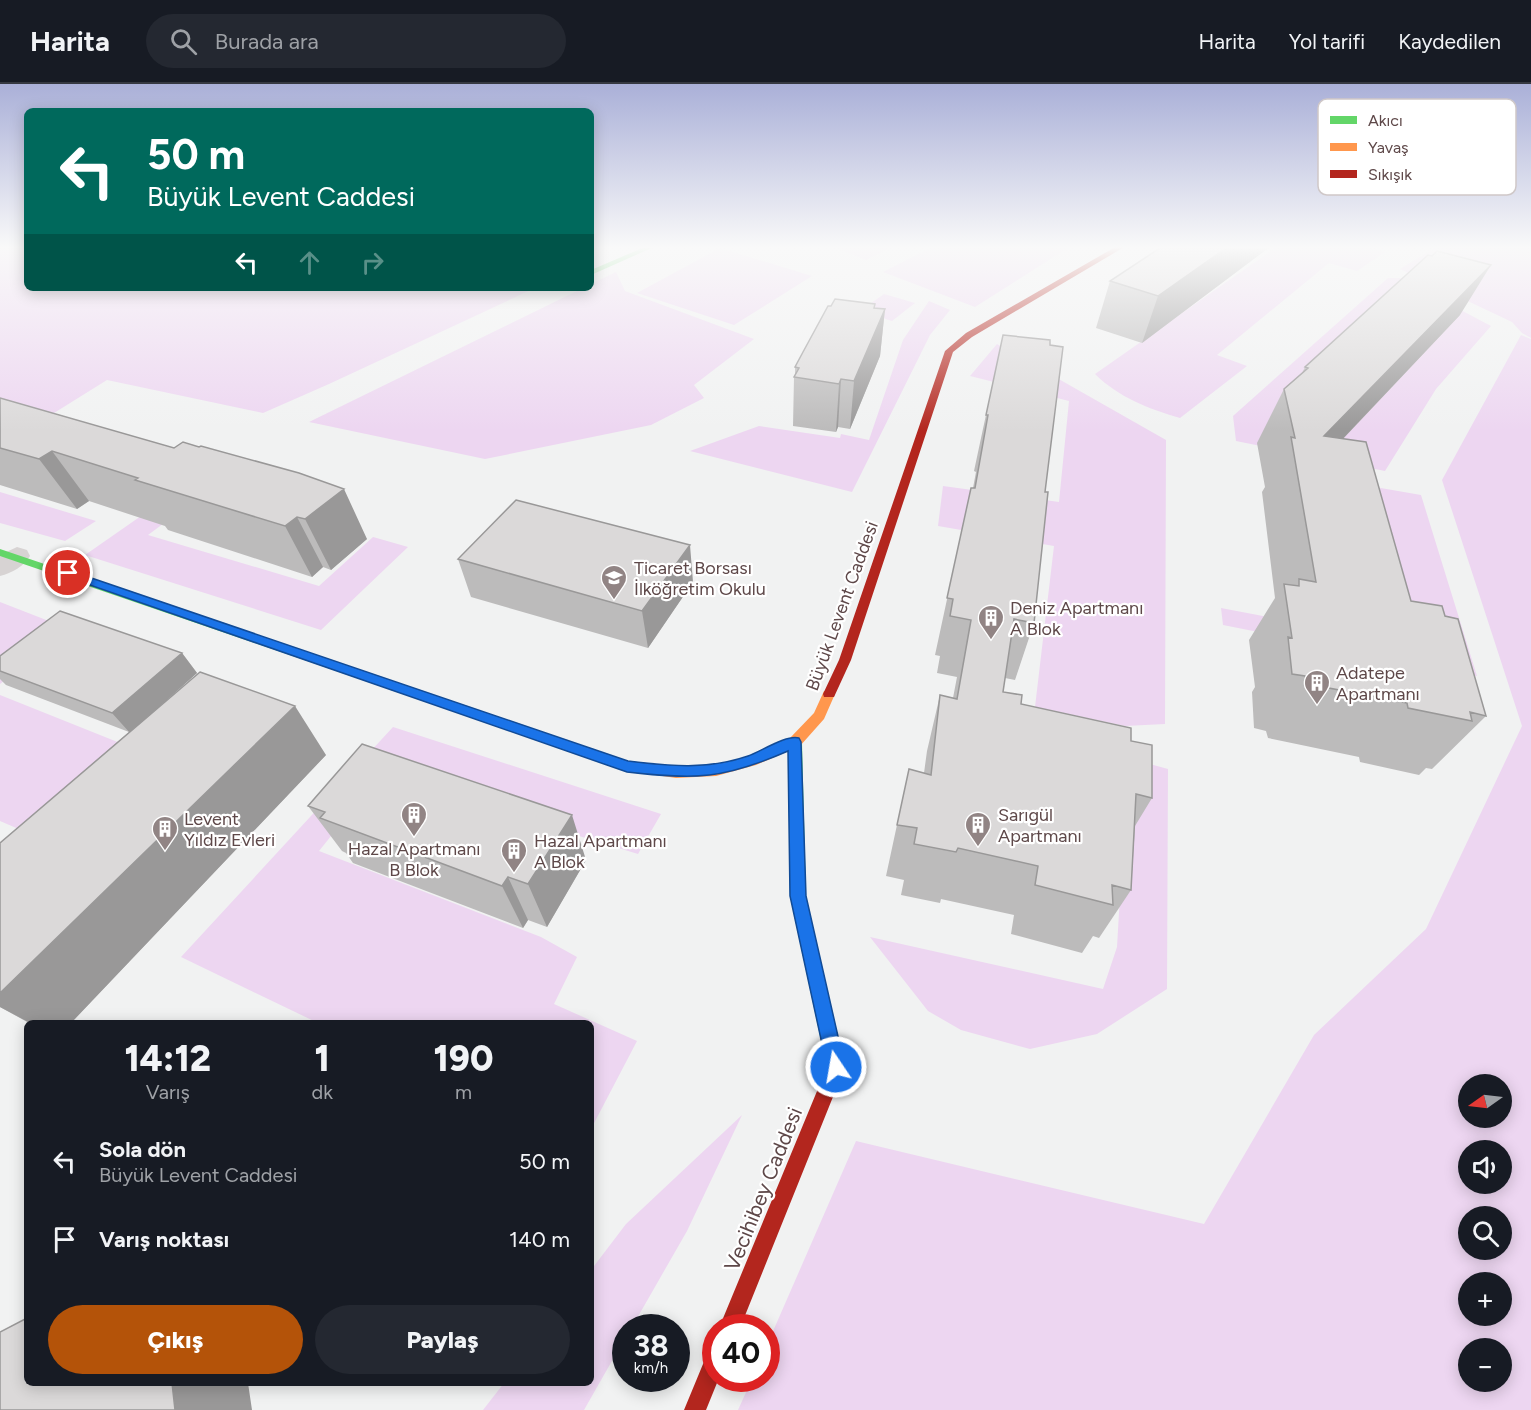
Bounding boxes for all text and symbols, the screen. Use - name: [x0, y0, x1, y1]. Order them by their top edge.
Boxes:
- search box: [146, 14, 566, 68]
- text: Harita: [30, 24, 110, 58]
- icon: search: [167, 25, 200, 58]
- text: Burada ara: [215, 28, 319, 55]
- text: Harita: [1199, 29, 1256, 54]
- text: Yol tarifi: [1289, 29, 1365, 54]
- text: Kaydedilen: [1398, 29, 1501, 54]
- legend: [1318, 99, 1516, 195]
- text: Akıcı: [1368, 111, 1403, 130]
- text: 50 m: [147, 129, 245, 180]
- icon: left: [48, 132, 126, 210]
- text: Yavaş: [1368, 138, 1409, 157]
- text: Sıkışık: [1368, 165, 1412, 184]
- text: Büyük Levent Caddesi: [147, 180, 415, 213]
- icon: left: [230, 246, 263, 279]
- icon: ahead: [293, 246, 326, 279]
- icon: right: [356, 246, 389, 279]
- street label: Büyük Levent Caddesi: [801, 518, 883, 694]
- pin: [42, 547, 93, 598]
- icon: arrive: [51, 556, 84, 589]
- place label: Ticaret Borsası İlköğretim Okulu: [634, 557, 766, 600]
- school or university icon: Ticaret Borsası İlköğretim Okulu: [599, 563, 629, 601]
- place label: Deniz Apartmanı A Blok: [1010, 597, 1143, 640]
- building icon: Deniz Apartmanı A Blok: [976, 603, 1006, 641]
- place label: Adatepe Apartmanı: [1336, 662, 1420, 705]
- building icon: Adatepe Apartmanı: [1302, 668, 1332, 706]
- building icon: Hazal Apartmanı B Blok: [399, 800, 429, 838]
- place label: Sarıgül Apartmanı: [998, 804, 1082, 847]
- place label: Levent Yıldız Evleri: [184, 808, 275, 851]
- building icon: Sarıgül Apartmanı: [963, 810, 993, 848]
- building icon: Levent Yıldız Evleri: [150, 814, 180, 852]
- place label: Hazal Apartmanı A Blok: [534, 830, 667, 873]
- building icon: Hazal Apartmanı A Blok: [499, 836, 529, 874]
- place label: Hazal Apartmanı B Blok: [348, 838, 480, 881]
- position arrow: [804, 1035, 868, 1099]
- text: 14:12: [125, 1037, 211, 1080]
- text: 1: [315, 1037, 330, 1080]
- text: 190: [434, 1037, 493, 1080]
- north arrow: [1458, 1074, 1512, 1128]
- map controls: [1458, 1074, 1512, 1392]
- text: Varış: [146, 1080, 190, 1104]
- text: dk: [312, 1080, 333, 1104]
- text: m: [455, 1080, 472, 1104]
- street label: Vecihibey Caddesi: [719, 1104, 807, 1274]
- text: Sola dön: [99, 1136, 186, 1163]
- button: sound: [1458, 1140, 1512, 1194]
- icon: left: [48, 1145, 81, 1178]
- text: 50 m: [519, 1148, 570, 1175]
- text: Büyük Levent Caddesi: [99, 1163, 297, 1187]
- button: search: [1458, 1206, 1512, 1260]
- icon: arrive: [48, 1223, 81, 1256]
- text: Varış noktası: [99, 1226, 229, 1253]
- text: 140 m: [509, 1226, 570, 1253]
- button: +: [1458, 1272, 1512, 1326]
- button: Çıkış: [48, 1305, 303, 1374]
- button: Paylaş: [315, 1305, 570, 1374]
- speed limit sign: 40: [702, 1314, 780, 1392]
- text: 38: [633, 1327, 669, 1364]
- button: −: [1458, 1338, 1512, 1392]
- text: km/h: [634, 1359, 668, 1377]

